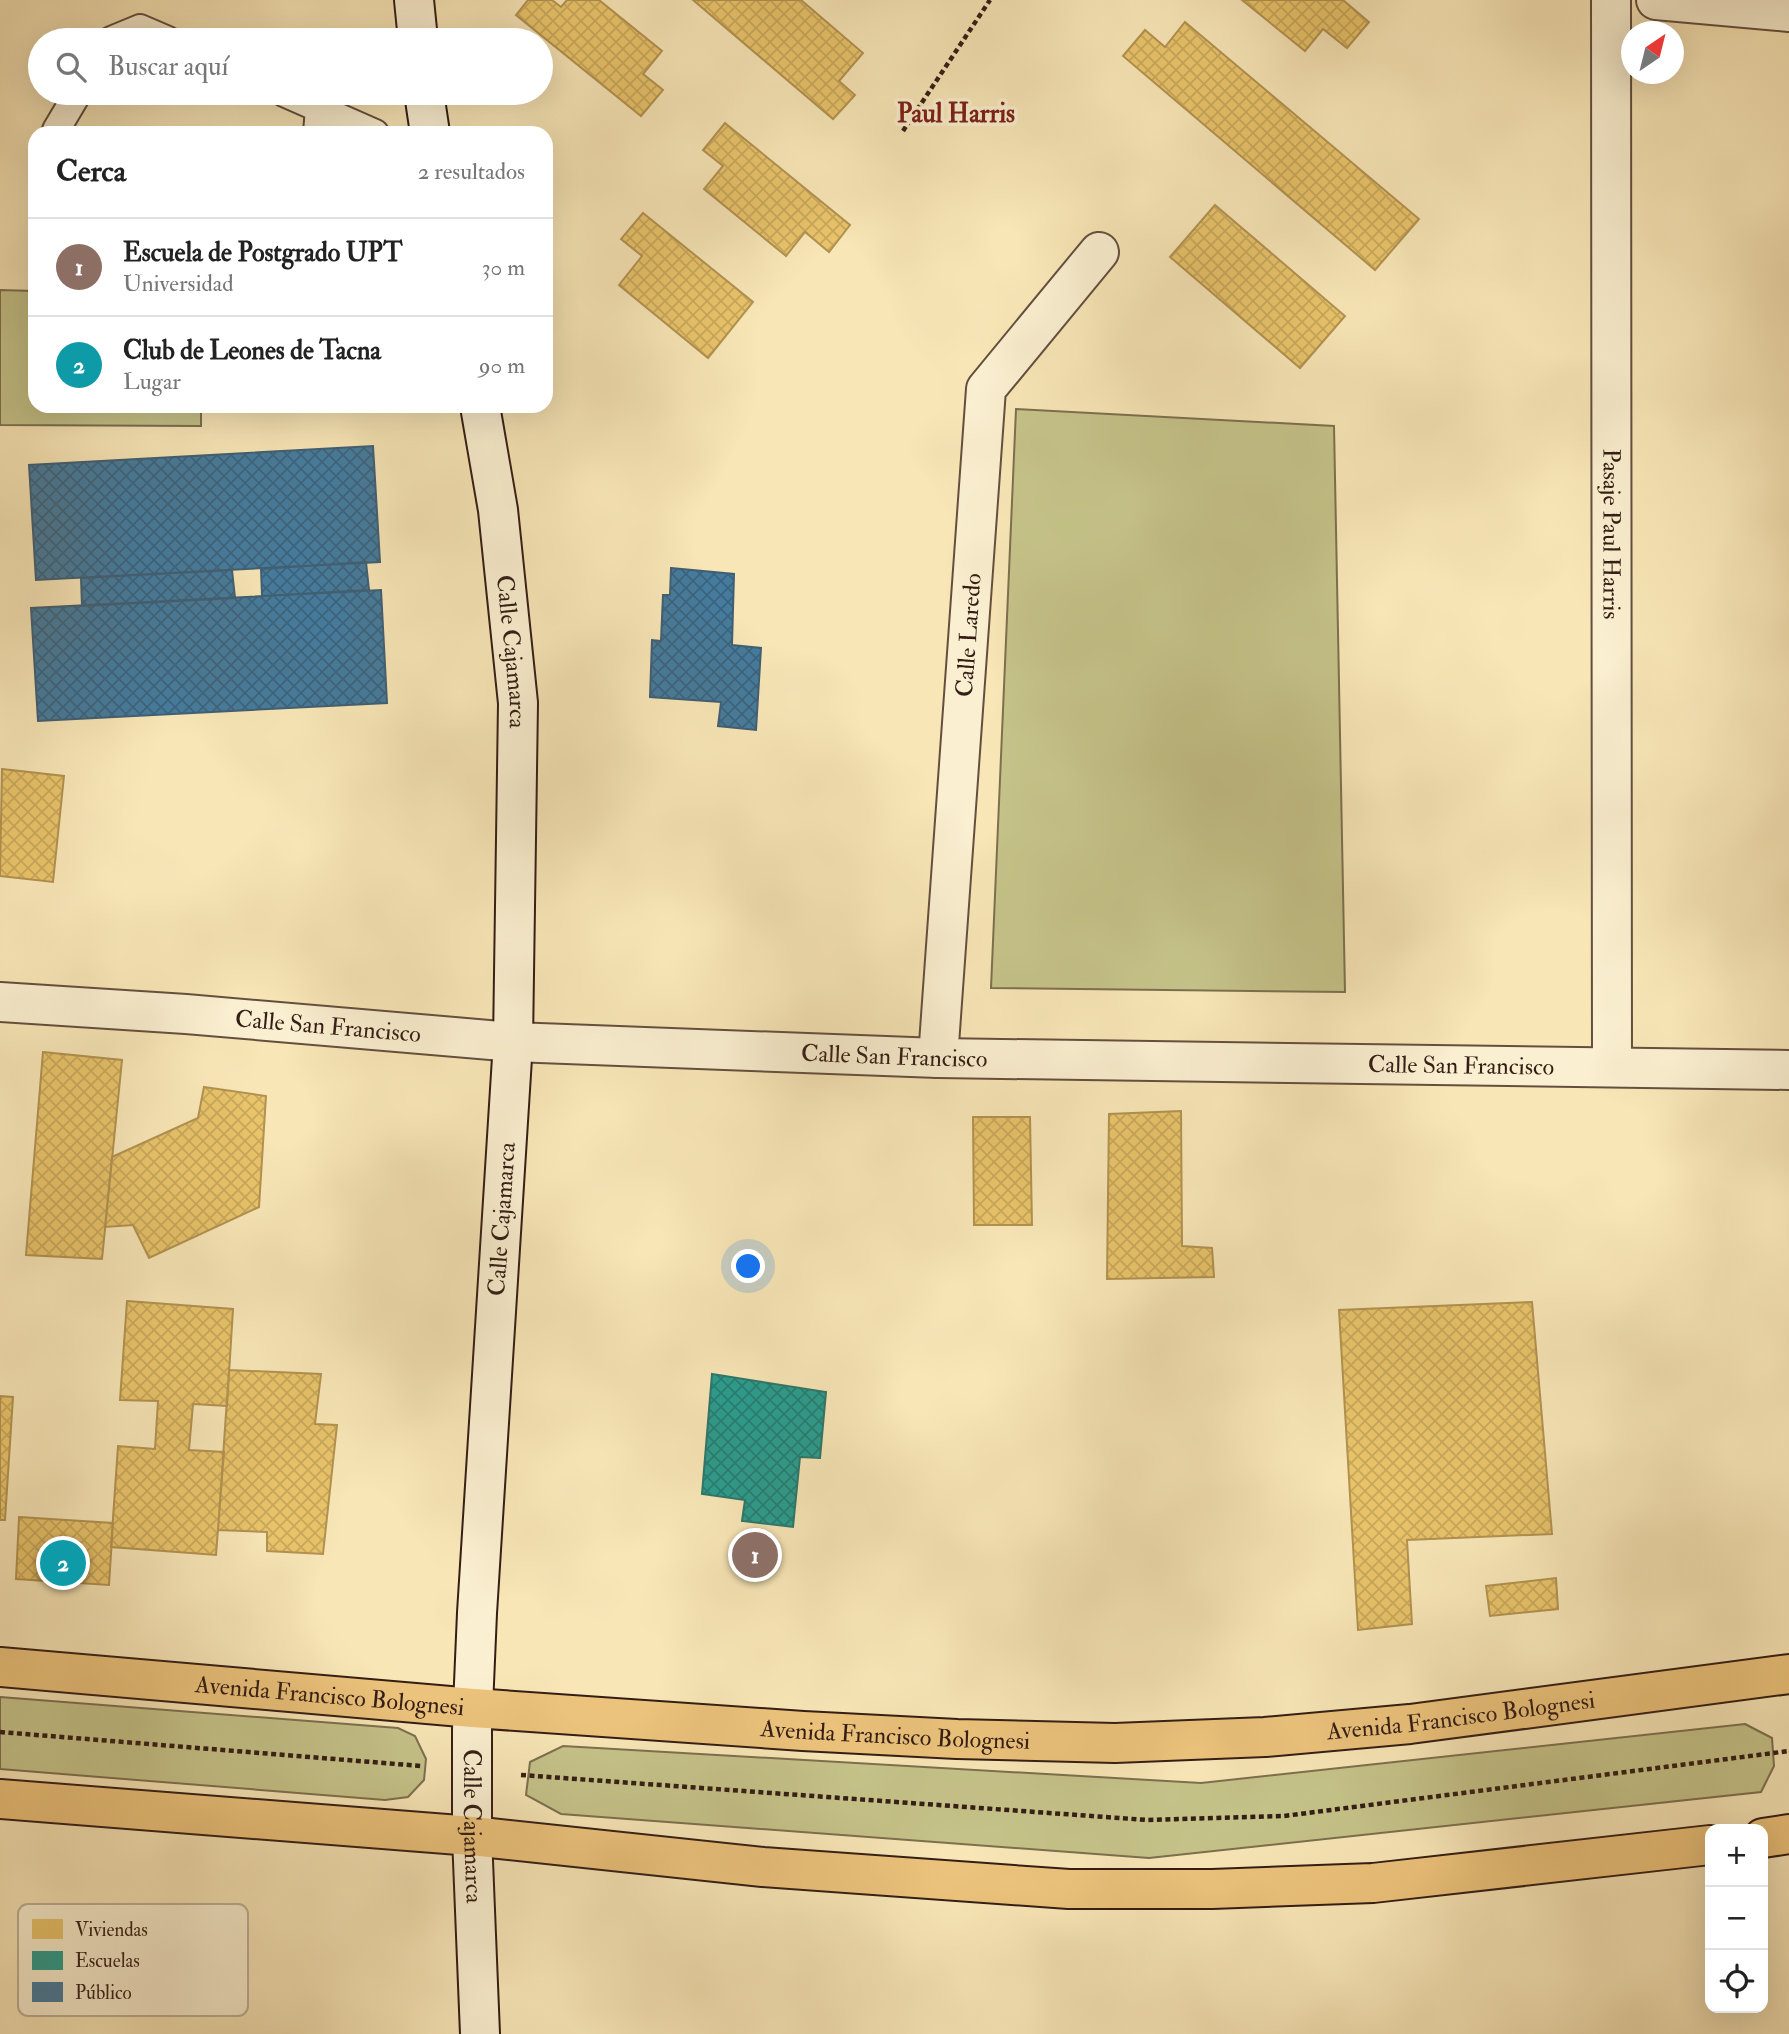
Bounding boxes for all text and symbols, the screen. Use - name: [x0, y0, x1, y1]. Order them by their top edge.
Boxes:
- north arrow: [1621, 21, 1684, 84]
- search box: [28, 28, 553, 105]
- icon: search: [52, 48, 90, 86]
- text: Buscar aquí: [108, 51, 228, 83]
- district label: Paul Harris: [897, 98, 1015, 130]
- text: Cerca: [56, 153, 126, 190]
- text: 2 resultados: [418, 157, 525, 186]
- text: Escuela de Postgrado UPT: [123, 237, 402, 269]
- text: 1: [75, 253, 83, 282]
- text: 30 m: [482, 253, 525, 282]
- text: Universidad: [123, 269, 234, 298]
- text: Club de Leones de Tacna: [123, 335, 381, 367]
- text: 2: [73, 351, 85, 380]
- text: 90 m: [479, 351, 525, 380]
- text: Lugar: [123, 367, 181, 396]
- street label: Pasaje Paul Harris: [1596, 448, 1627, 620]
- street label: Calle Laredo: [948, 572, 988, 698]
- street label: Calle Cajamarca: [489, 573, 534, 730]
- street label: Calle San Francisco: [234, 1003, 422, 1050]
- street label: Calle San Francisco: [800, 1037, 988, 1074]
- street label: Calle San Francisco: [1368, 1049, 1554, 1082]
- street label: Calle Cajamarca: [481, 1140, 523, 1297]
- your location: [731, 1249, 765, 1283]
- pin: 1: [732, 1529, 778, 1581]
- pin: 2: [40, 1537, 86, 1589]
- street label: Avenida Francisco Bolognesi: [193, 1668, 466, 1723]
- street label: Avenida Francisco Bolognesi: [1324, 1684, 1597, 1747]
- street label: Avenida Francisco Bolognesi: [758, 1713, 1031, 1756]
- street label: Calle Cajamarca: [457, 1749, 490, 1905]
- map controls: [1705, 1824, 1768, 2013]
- button: +: [1705, 1824, 1768, 1887]
- button: −: [1705, 1887, 1768, 1950]
- legend: [18, 1904, 248, 2016]
- text: Viviendas: [75, 1918, 148, 1942]
- text: Escuelas: [75, 1949, 140, 1973]
- button: locate: [1705, 1950, 1768, 2013]
- text: Público: [75, 1981, 132, 2005]

